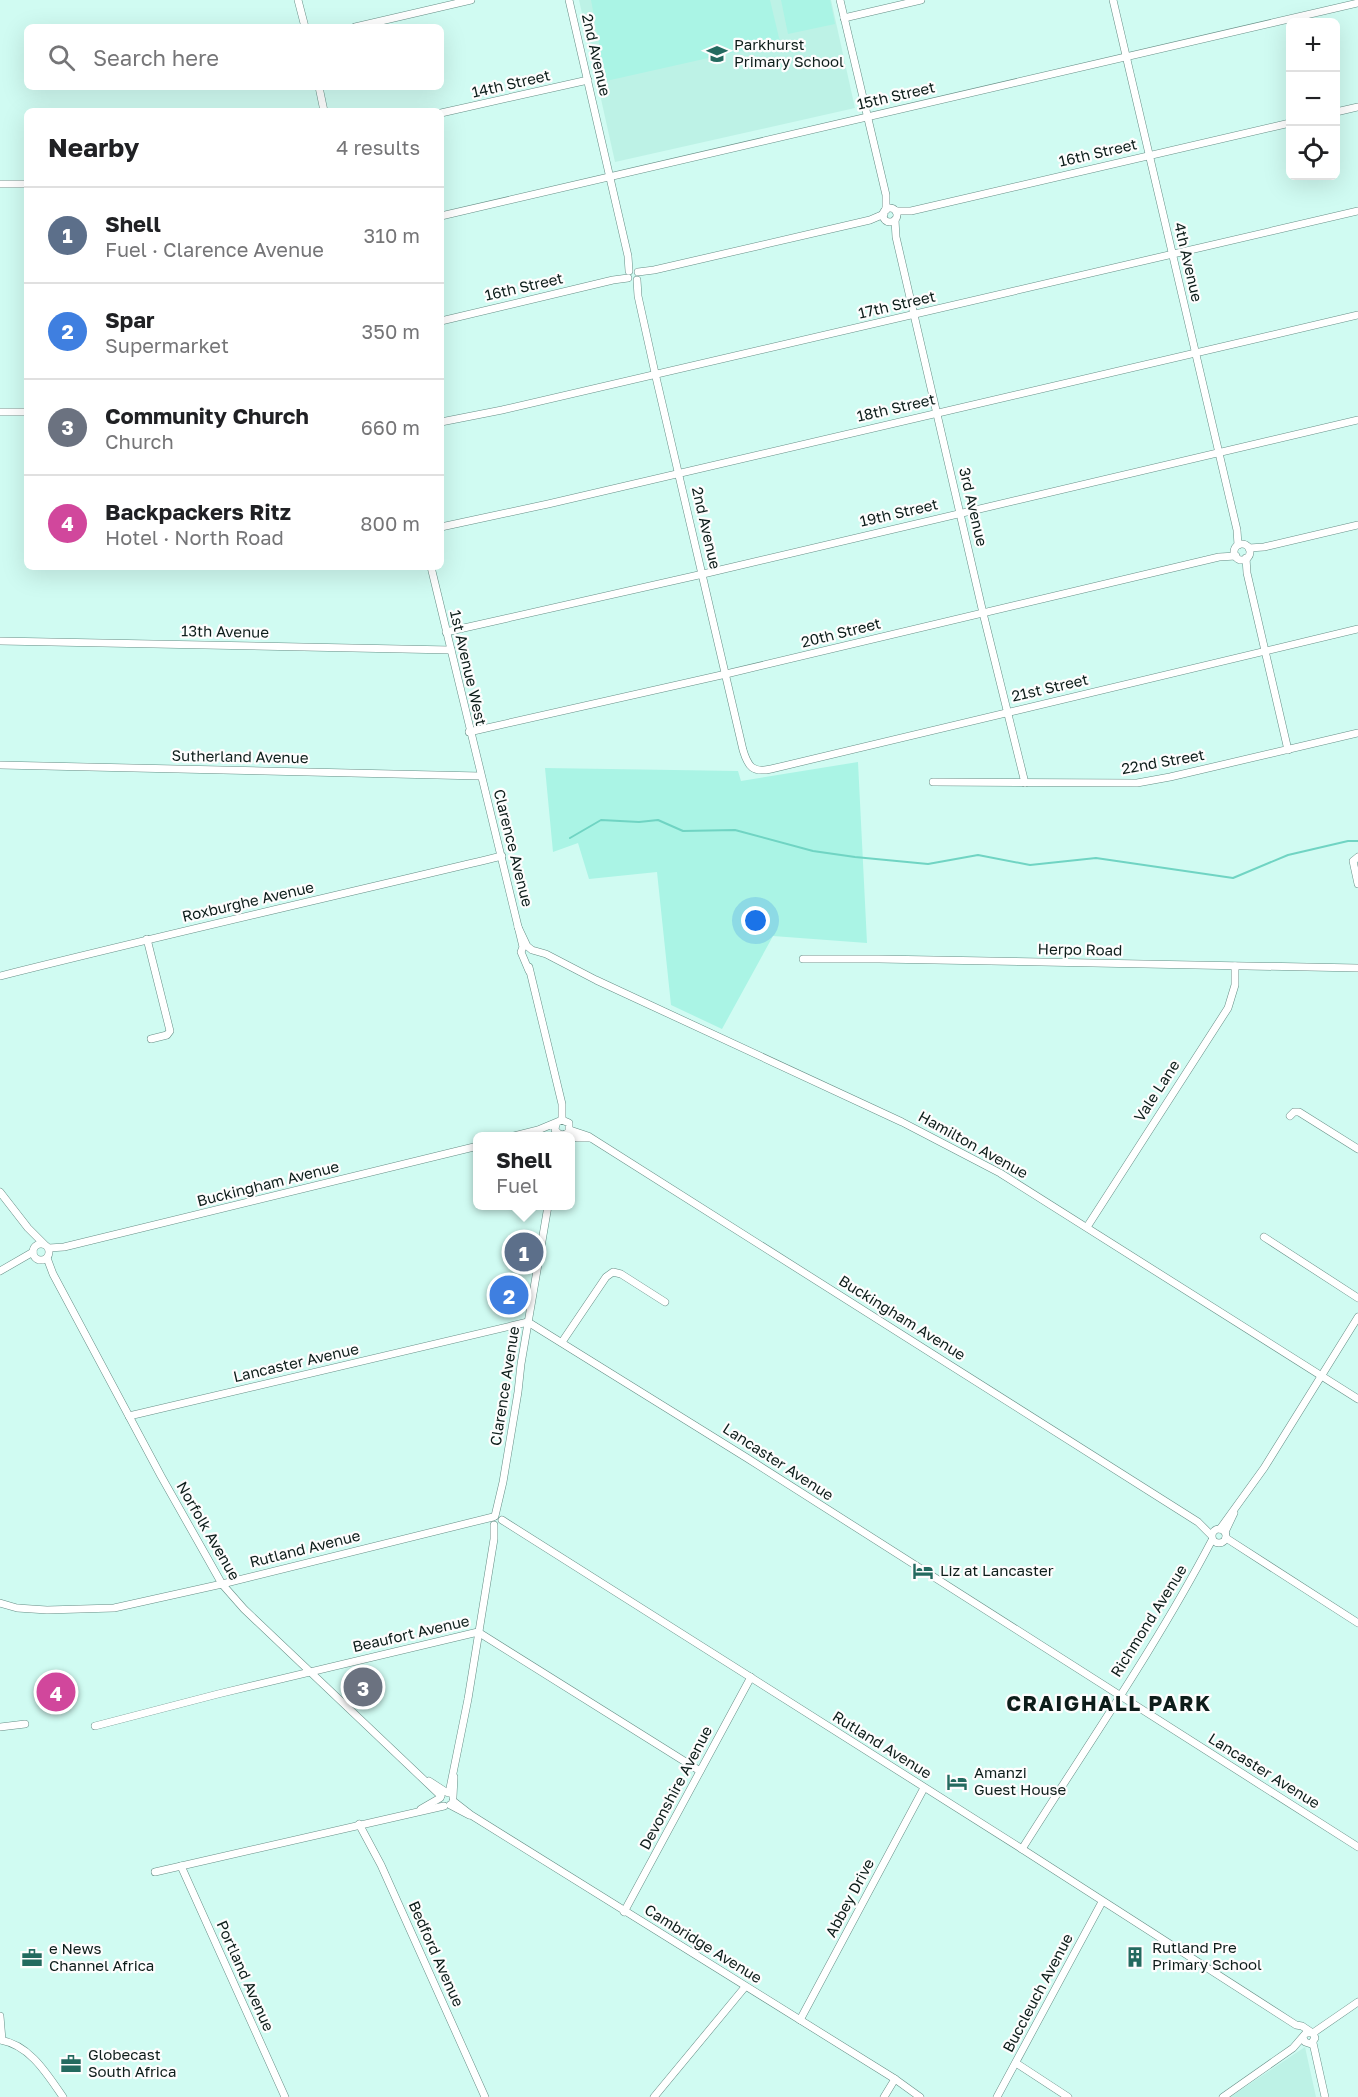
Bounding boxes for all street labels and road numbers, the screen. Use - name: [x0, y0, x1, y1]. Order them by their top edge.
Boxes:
- street label: 2nd Avenue: [579, 12, 615, 98]
- street label: 14th Street: [470, 65, 552, 101]
- street label: 15th Street: [855, 77, 936, 113]
- street label: 16th Street: [1057, 134, 1139, 170]
- street label: 4th Avenue: [1171, 220, 1207, 304]
- street label: 16th Street: [483, 268, 565, 304]
- street label: 17th Street: [856, 286, 937, 322]
- street label: 18th Street: [855, 389, 937, 425]
- street label: 3rd Avenue: [956, 466, 992, 548]
- street label: 2nd Avenue: [689, 485, 725, 571]
- street label: 19th Street: [858, 494, 940, 530]
- street label: 1st Avenue West: [447, 608, 491, 727]
- street label: 20th Street: [799, 613, 882, 651]
- street label: 13th Avenue: [181, 621, 269, 641]
- street label: 21st Street: [1010, 669, 1090, 705]
- street label: 22nd Street: [1120, 745, 1206, 777]
- street label: Sutherland Avenue: [171, 746, 309, 766]
- street label: Clarence Avenue: [491, 787, 537, 909]
- street label: Roxburghe Avenue: [180, 877, 316, 925]
- street label: Herpo Road: [1038, 939, 1123, 959]
- street label: Vale Lane: [1130, 1056, 1183, 1125]
- street label: Hamilton Avenue: [916, 1107, 1032, 1182]
- street label: Buckingham Avenue: [195, 1157, 341, 1209]
- street label: Buckingham Avenue: [836, 1271, 969, 1364]
- street label: Clarence Avenue: [486, 1325, 522, 1447]
- street label: Lancaster Avenue: [231, 1339, 361, 1385]
- street label: Lancaster Avenue: [720, 1419, 837, 1504]
- street label: Norfolk Avenue: [173, 1478, 245, 1583]
- street label: Rutland Avenue: [248, 1526, 362, 1570]
- street label: Richmond Avenue: [1106, 1561, 1190, 1680]
- street label: Beaufort Avenue: [351, 1611, 471, 1655]
- street label: Rutland Avenue: [830, 1706, 936, 1782]
- street label: Devonshire Avenue: [635, 1722, 715, 1852]
- street label: Lancaster Avenue: [1205, 1729, 1324, 1812]
- street label: Abbey Drive: [821, 1855, 877, 1940]
- street label: Bedford Avenue: [406, 1898, 468, 2010]
- street label: Cambridge Avenue: [642, 1900, 766, 1987]
- street label: Portland Avenue: [213, 1917, 279, 2034]
- street label: Buccleuch Avenue: [998, 1930, 1076, 2055]

